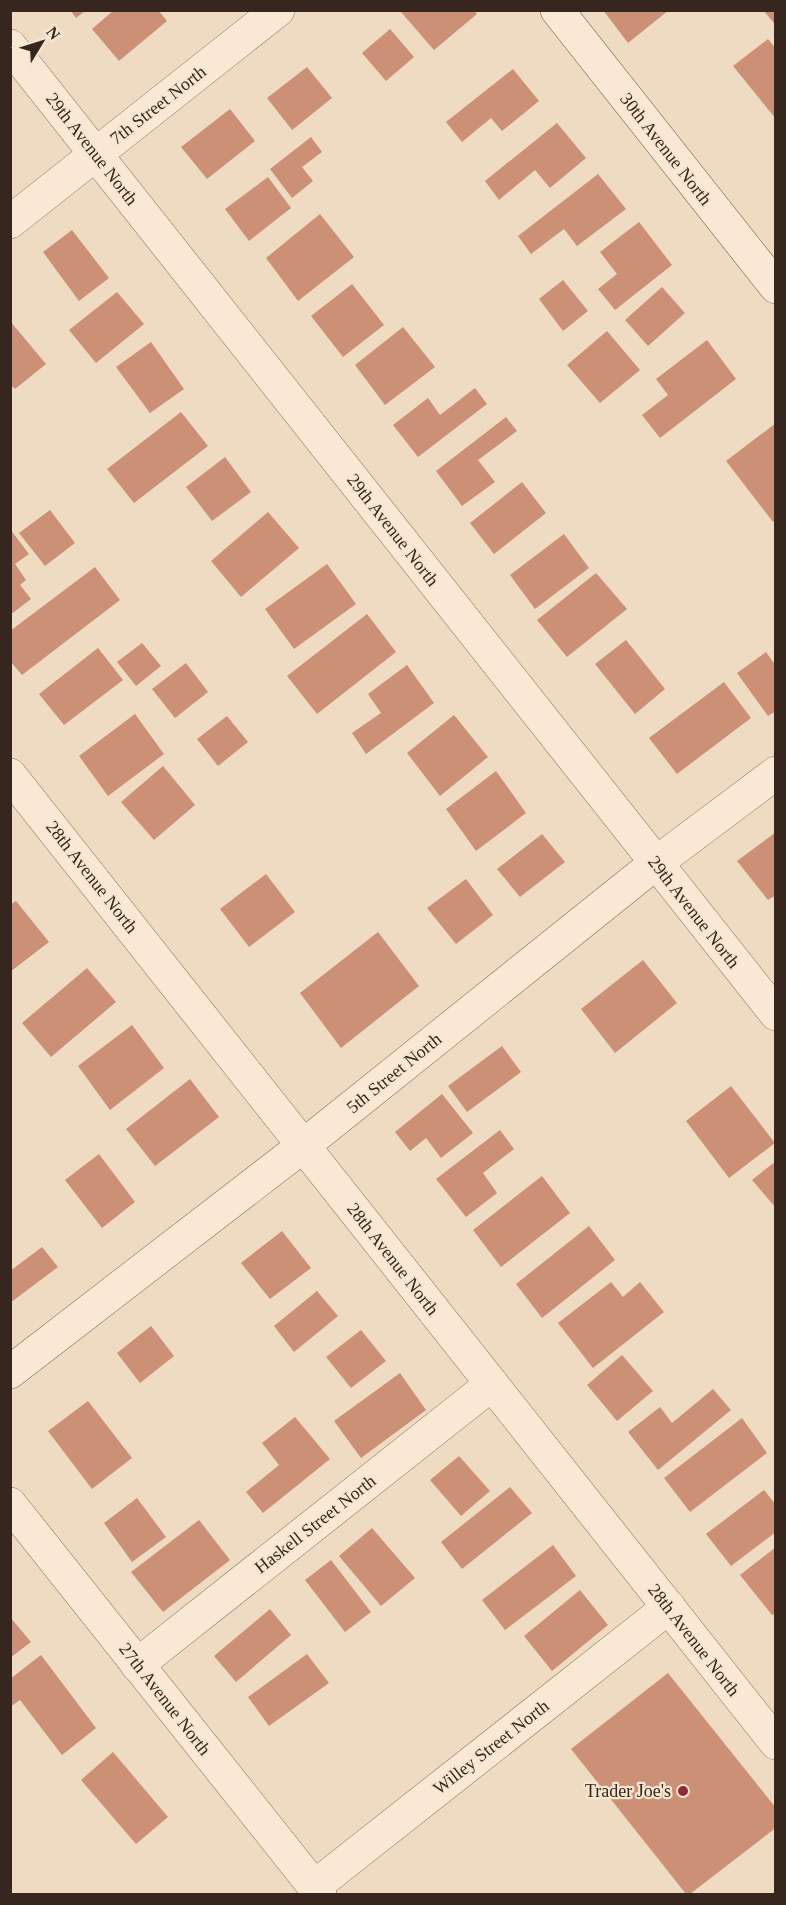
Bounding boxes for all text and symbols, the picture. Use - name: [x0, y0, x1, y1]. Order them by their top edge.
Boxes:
- north arrow: [12, 12, 72, 72]
- text: N: [43, 23, 64, 43]
- street label: 7th Street North: [106, 61, 210, 149]
- street label: 29th Avenue North: [42, 89, 142, 209]
- street label: 30th Avenue North: [616, 89, 716, 209]
- street label: 29th Avenue North: [343, 470, 443, 590]
- street label: 28th Avenue North: [42, 817, 142, 937]
- street label: 29th Avenue North: [644, 852, 744, 972]
- street label: 5th Street North: [343, 1029, 445, 1117]
- street label: 28th Avenue North: [343, 1199, 443, 1319]
- street label: Haskell Street North: [251, 1471, 379, 1577]
- street label: 28th Avenue North: [644, 1580, 744, 1700]
- street label: 27th Avenue North: [115, 1639, 215, 1759]
- street label: Willey Street North: [429, 1696, 553, 1798]
- place label: Trader Joe's: [585, 1781, 671, 1801]
- marker: Trader Joe's: [676, 1784, 690, 1798]

